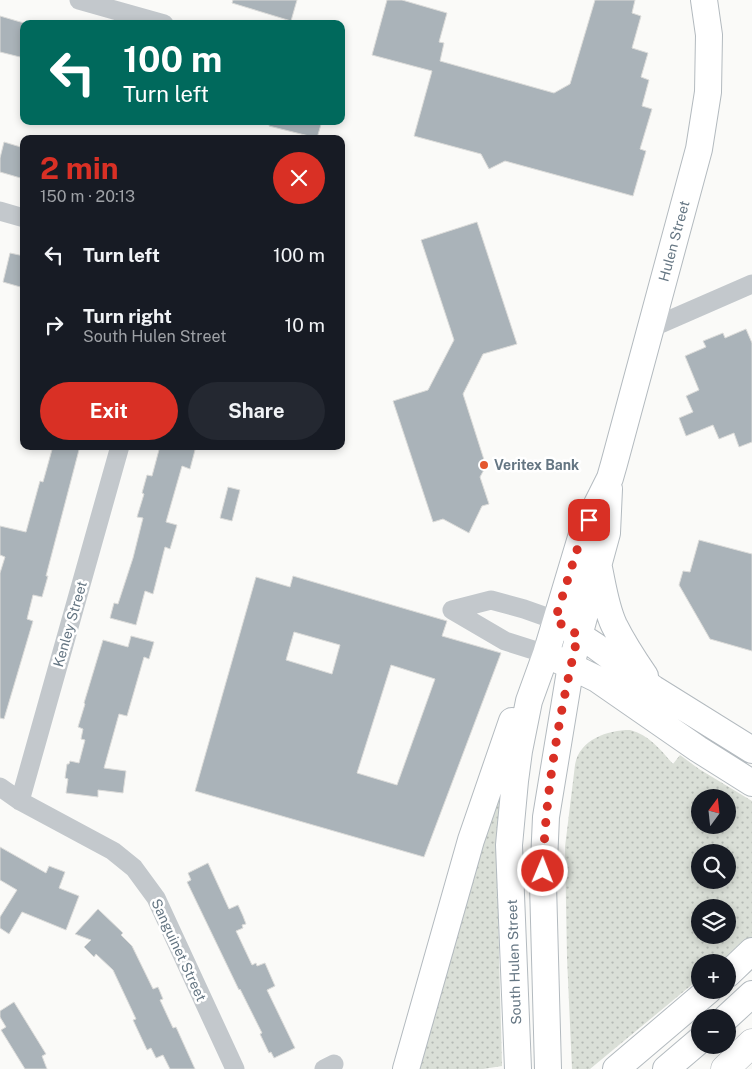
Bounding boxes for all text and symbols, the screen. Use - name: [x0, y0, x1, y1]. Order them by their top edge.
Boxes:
- text: 100 m: [123, 39, 222, 80]
- icon: left: [40, 40, 105, 105]
- text: Turn left: [123, 81, 209, 107]
- text: 2 min: [40, 150, 119, 186]
- button: close: [273, 152, 325, 204]
- text: 150 m · 20:13: [40, 187, 135, 206]
- street label: Hulen Street: [656, 199, 692, 283]
- icon: left: [40, 241, 68, 269]
- text: Turn left: [83, 244, 160, 266]
- text: 100 m: [273, 244, 325, 266]
- text: Turn right: [83, 305, 172, 327]
- icon: right: [40, 311, 68, 339]
- text: 10 m: [285, 314, 325, 336]
- text: South Hulen Street: [83, 327, 226, 346]
- button: Exit: [40, 382, 178, 440]
- button: Share: [188, 382, 325, 440]
- place label: Veritex Bank: [494, 457, 579, 473]
- marker: Veritex Bank: [478, 459, 490, 471]
- pin: [568, 499, 610, 541]
- icon: arrive: [575, 506, 603, 534]
- street label: Kenley Street: [50, 579, 90, 669]
- north arrow: [691, 789, 736, 834]
- map controls: [691, 789, 736, 1054]
- position arrow: [516, 844, 568, 896]
- button: search: [691, 844, 736, 889]
- street label: Sanguinet Street: [148, 896, 210, 1004]
- street label: South Hulen Street: [504, 899, 524, 1025]
- button: layers: [691, 899, 736, 944]
- button: +: [691, 954, 736, 999]
- button: −: [691, 1009, 736, 1054]

